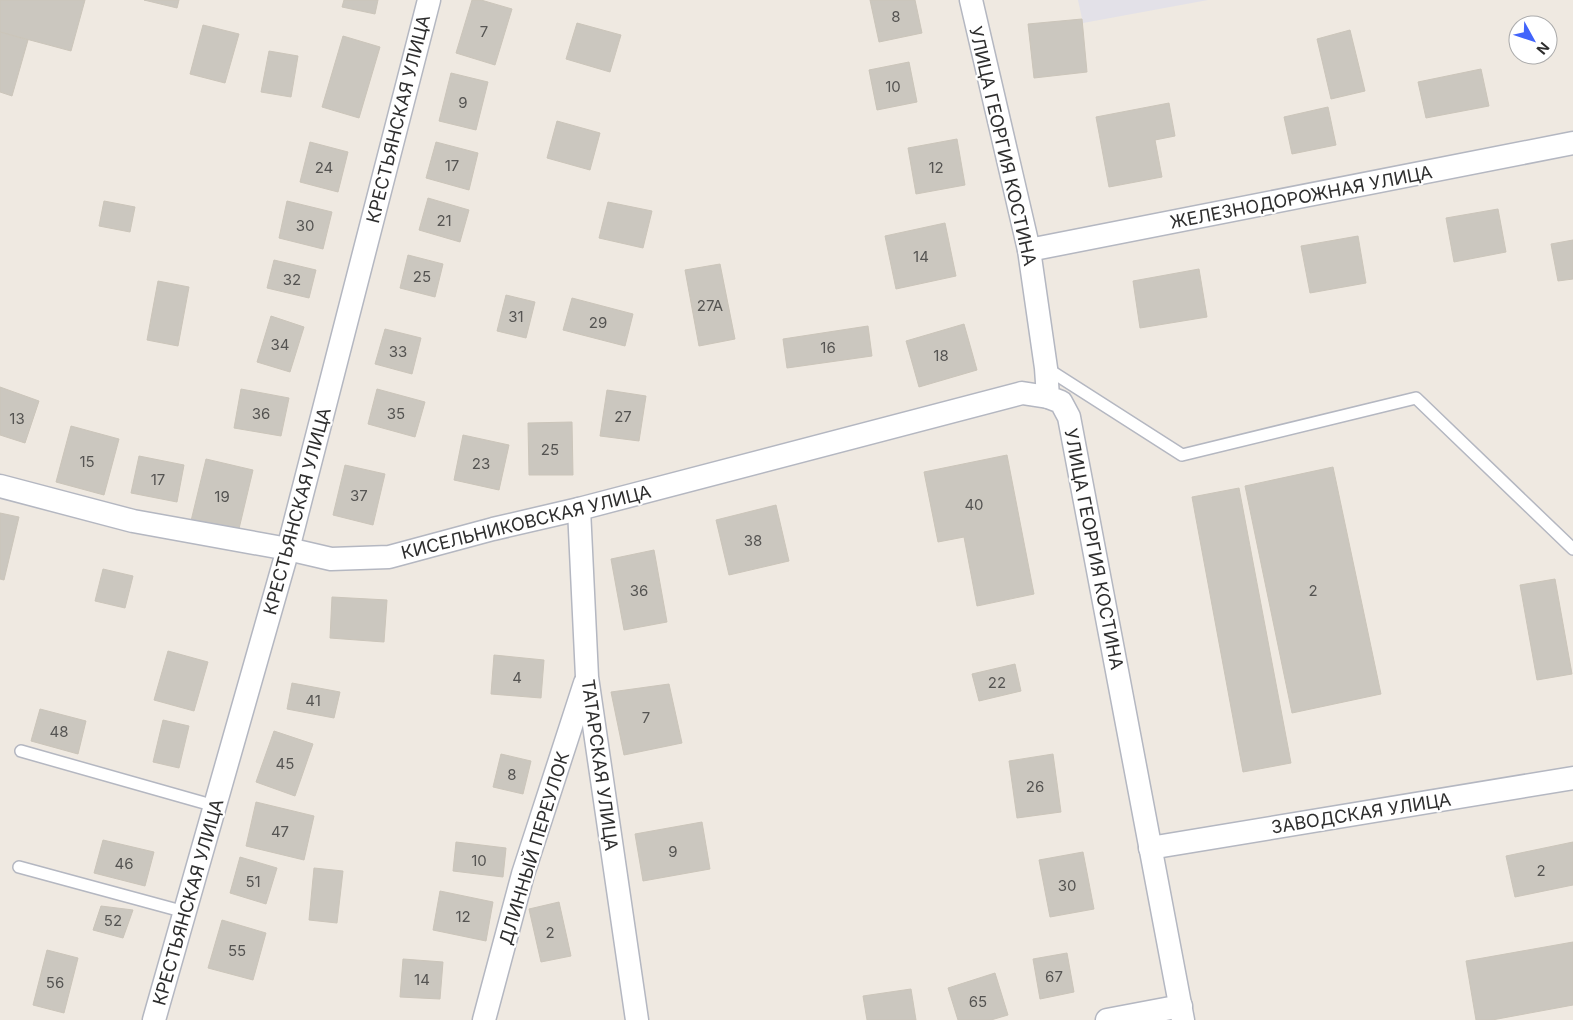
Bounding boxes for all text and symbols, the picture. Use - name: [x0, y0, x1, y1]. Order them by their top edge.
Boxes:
- house number: 8: [891, 7, 901, 26]
- street label: КРЕСТЬЯНСКАЯ УЛИЦА: [362, 13, 434, 225]
- north arrow: [1508, 15, 1558, 65]
- house number: 7: [480, 22, 488, 41]
- street label: УЛИЦА ГЕОРГИЯ КОСТИНА: [965, 24, 1041, 268]
- text: N: [1533, 39, 1553, 58]
- house number: 10: [885, 77, 901, 96]
- house number: 9: [458, 93, 468, 112]
- house number: 17: [445, 156, 459, 175]
- house number: 24: [315, 158, 333, 177]
- house number: 12: [928, 158, 944, 177]
- street label: ЖЕЛЕЗНОДОРОЖНАЯ УЛИЦА: [1168, 161, 1434, 233]
- house number: 21: [436, 211, 452, 230]
- house number: 30: [296, 216, 314, 235]
- house number: 14: [913, 247, 929, 266]
- house number: 25: [413, 267, 431, 286]
- house number: 32: [283, 270, 301, 289]
- house number: 27А: [697, 296, 723, 315]
- house number: 31: [508, 307, 524, 326]
- house number: 29: [589, 313, 607, 332]
- house number: 34: [271, 335, 289, 354]
- house number: 16: [820, 338, 836, 357]
- house number: 33: [389, 342, 407, 361]
- house number: 18: [933, 346, 949, 365]
- house number: 36: [252, 404, 270, 423]
- house number: 35: [387, 404, 405, 423]
- street label: КРЕСТЬЯНСКАЯ УЛИЦА: [259, 405, 335, 617]
- house number: 27: [614, 407, 632, 426]
- house number: 13: [9, 409, 25, 428]
- street label: УЛИЦА ГЕОРГИЯ КОСТИНА: [1060, 427, 1128, 671]
- house number: 25: [541, 440, 559, 459]
- house number: 15: [79, 452, 95, 471]
- house number: 23: [472, 454, 490, 473]
- house number: 17: [151, 470, 165, 489]
- street label: КИСЕЛЬНИКОВСКАЯ УЛИЦА: [399, 481, 653, 563]
- house number: 37: [350, 486, 368, 505]
- house number: 19: [214, 487, 230, 506]
- house number: 40: [964, 495, 984, 514]
- house number: 38: [744, 531, 762, 550]
- house number: 36: [630, 581, 648, 600]
- house number: 2: [1308, 581, 1318, 600]
- house number: 4: [512, 668, 522, 687]
- house number: 22: [988, 673, 1006, 692]
- street label: ТАТАРСКАЯ УЛИЦА: [578, 678, 622, 852]
- house number: 41: [305, 691, 321, 710]
- house number: 7: [642, 708, 650, 727]
- house number: 48: [50, 722, 68, 741]
- street label: ДЛИННЫЙ ПЕРЕУЛОК: [494, 749, 573, 947]
- house number: 45: [276, 754, 294, 773]
- house number: 8: [507, 765, 517, 784]
- house number: 26: [1026, 777, 1044, 796]
- street label: ЗАВОДСКАЯ УЛИЦА: [1270, 788, 1452, 838]
- street label: КРЕСТЬЯНСКАЯ УЛИЦА: [148, 796, 228, 1008]
- house number: 47: [271, 822, 289, 841]
- house number: 9: [668, 842, 678, 861]
- house number: 10: [471, 851, 487, 870]
- house number: 46: [115, 854, 134, 873]
- house number: 2: [1536, 861, 1546, 880]
- house number: 51: [245, 872, 261, 891]
- house number: 30: [1058, 876, 1076, 895]
- house number: 12: [455, 907, 471, 926]
- house number: 52: [104, 911, 122, 930]
- house number: 2: [545, 923, 555, 942]
- house number: 55: [228, 941, 246, 960]
- house number: 67: [1045, 967, 1063, 986]
- house number: 14: [414, 970, 430, 989]
- house number: 56: [46, 973, 64, 992]
- house number: 65: [969, 992, 987, 1011]

